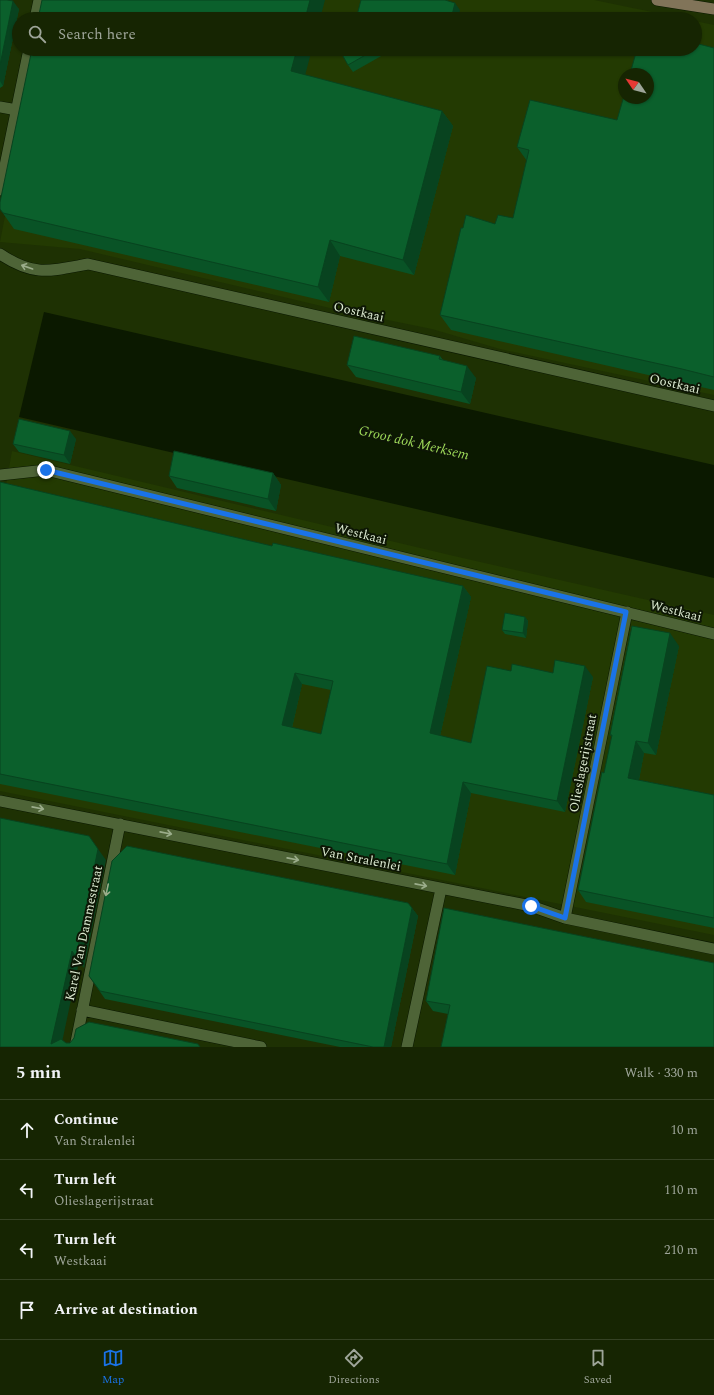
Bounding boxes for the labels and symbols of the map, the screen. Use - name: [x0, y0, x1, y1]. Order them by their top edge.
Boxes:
- north arrow: [618, 68, 654, 104]
- one-way arrow: [21, 263, 34, 270]
- street label: Oostkaai: [331, 296, 386, 328]
- street label: Oostkaai: [647, 368, 702, 400]
- water label: Groot dok Merksem: [357, 420, 471, 465]
- route end: [37, 461, 55, 479]
- street label: Westkaai: [333, 518, 389, 550]
- street label: Westkaai: [648, 595, 704, 627]
- street label: Olieslagerijstraat: [564, 712, 602, 814]
- one-way arrow: [31, 805, 44, 813]
- one-way arrow: [159, 830, 172, 838]
- street label: Van Stralenlei: [319, 841, 403, 877]
- one-way arrow: [286, 855, 299, 863]
- street label: Karel Van Dammestraat: [60, 863, 108, 1003]
- one-way arrow: [414, 881, 427, 889]
- one-way arrow: [102, 883, 110, 896]
- route start: [522, 897, 540, 915]

